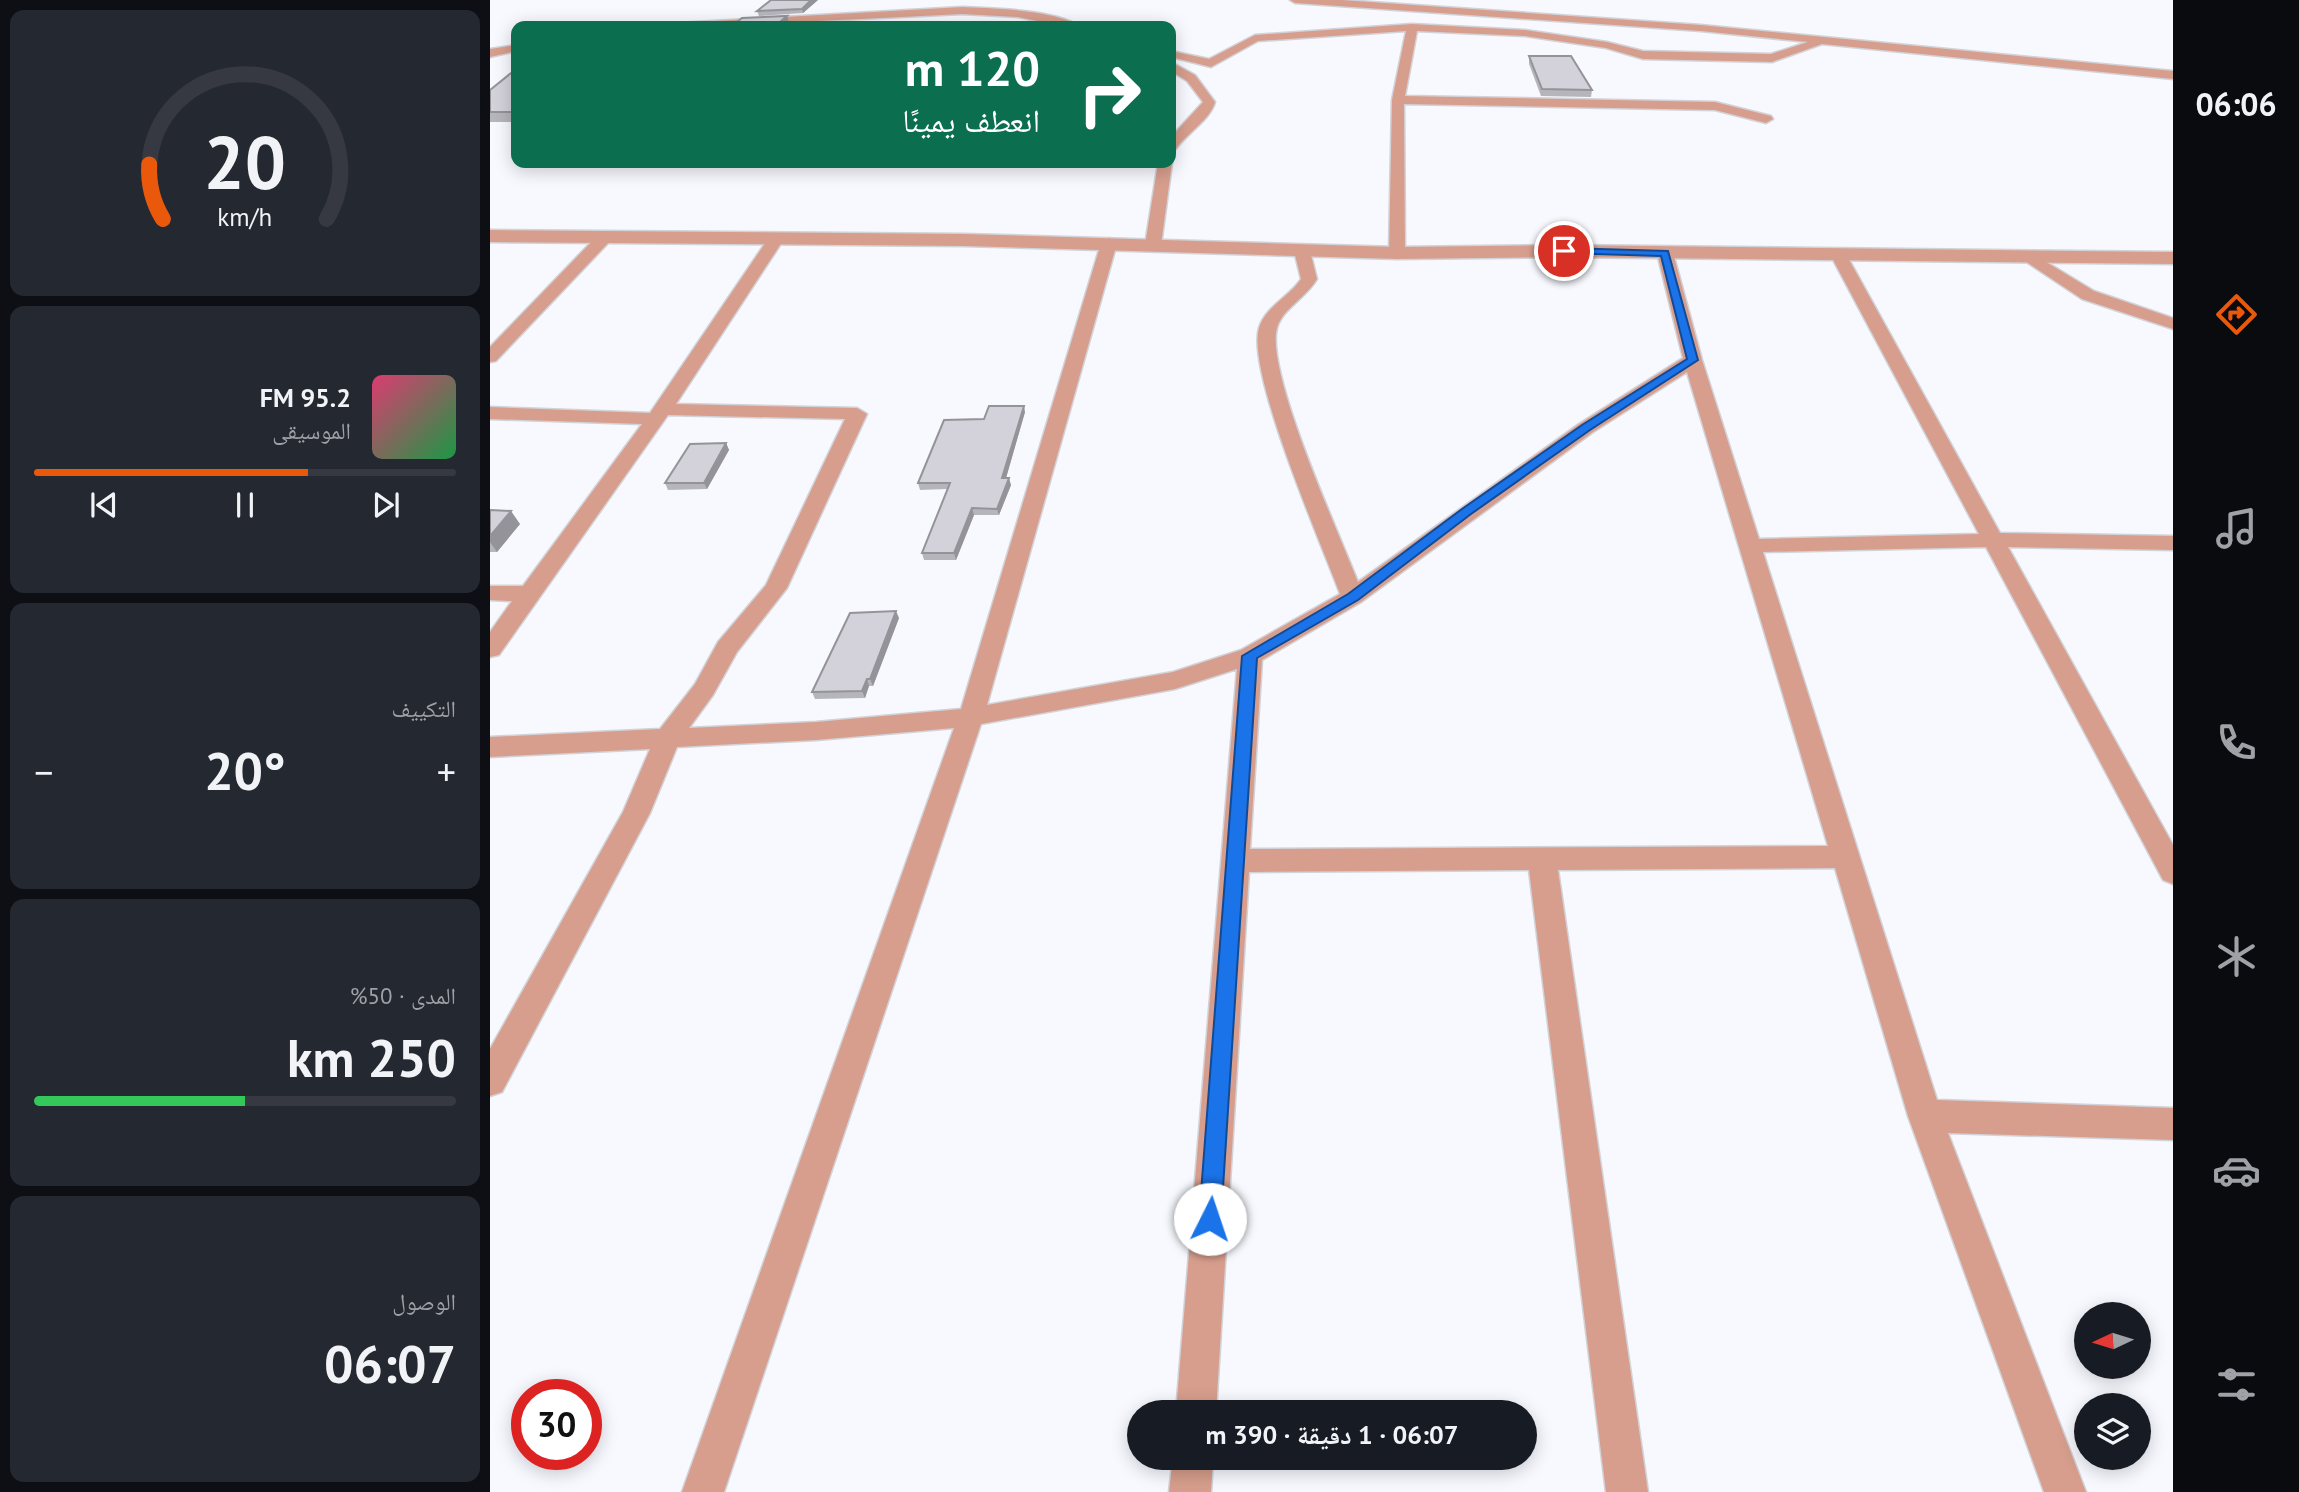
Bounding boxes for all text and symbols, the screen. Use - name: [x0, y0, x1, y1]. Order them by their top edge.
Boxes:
- text: 120 m: [905, 36, 1040, 100]
- icon: right: [1064, 49, 1155, 140]
- text: 06:06: [2195, 83, 2277, 125]
- text: انعطف يمينًا: [902, 99, 1040, 141]
- text: 20: [204, 116, 286, 210]
- text: km/h: [218, 201, 272, 233]
- pin: [1534, 221, 1594, 281]
- icon: arrive: [1545, 232, 1583, 270]
- icon: directions: [2212, 290, 2261, 339]
- text: 95.2 FM: [260, 381, 351, 414]
- text: الموسيقى: [272, 416, 351, 445]
- icon: previous: [85, 486, 123, 524]
- icon: pause: [226, 486, 264, 524]
- icon: next: [367, 486, 405, 524]
- icon: music: [2212, 504, 2261, 553]
- text: التكييف: [391, 694, 456, 723]
- icon: phone: [2212, 718, 2261, 767]
- text: 20°: [204, 737, 286, 804]
- text: −: [34, 747, 53, 796]
- text: +: [437, 747, 456, 796]
- icon: climate: [2212, 932, 2261, 981]
- text: المدى · 50%: [350, 981, 456, 1010]
- text: 250 km: [287, 1024, 456, 1091]
- icon: car: [2212, 1146, 2261, 1195]
- position arrow: [1173, 1182, 1247, 1256]
- text: الوصول: [392, 1287, 456, 1316]
- north arrow: [2074, 1302, 2151, 1379]
- map controls: [2074, 1302, 2151, 1470]
- text: 06:07: [324, 1330, 456, 1397]
- icon: filters: [2212, 1360, 2261, 1409]
- speed limit sign: 30: [511, 1379, 602, 1470]
- button: layers: [2074, 1393, 2151, 1470]
- text: 06:07 · 1 دقيقة · 390 m: [1205, 1418, 1459, 1451]

